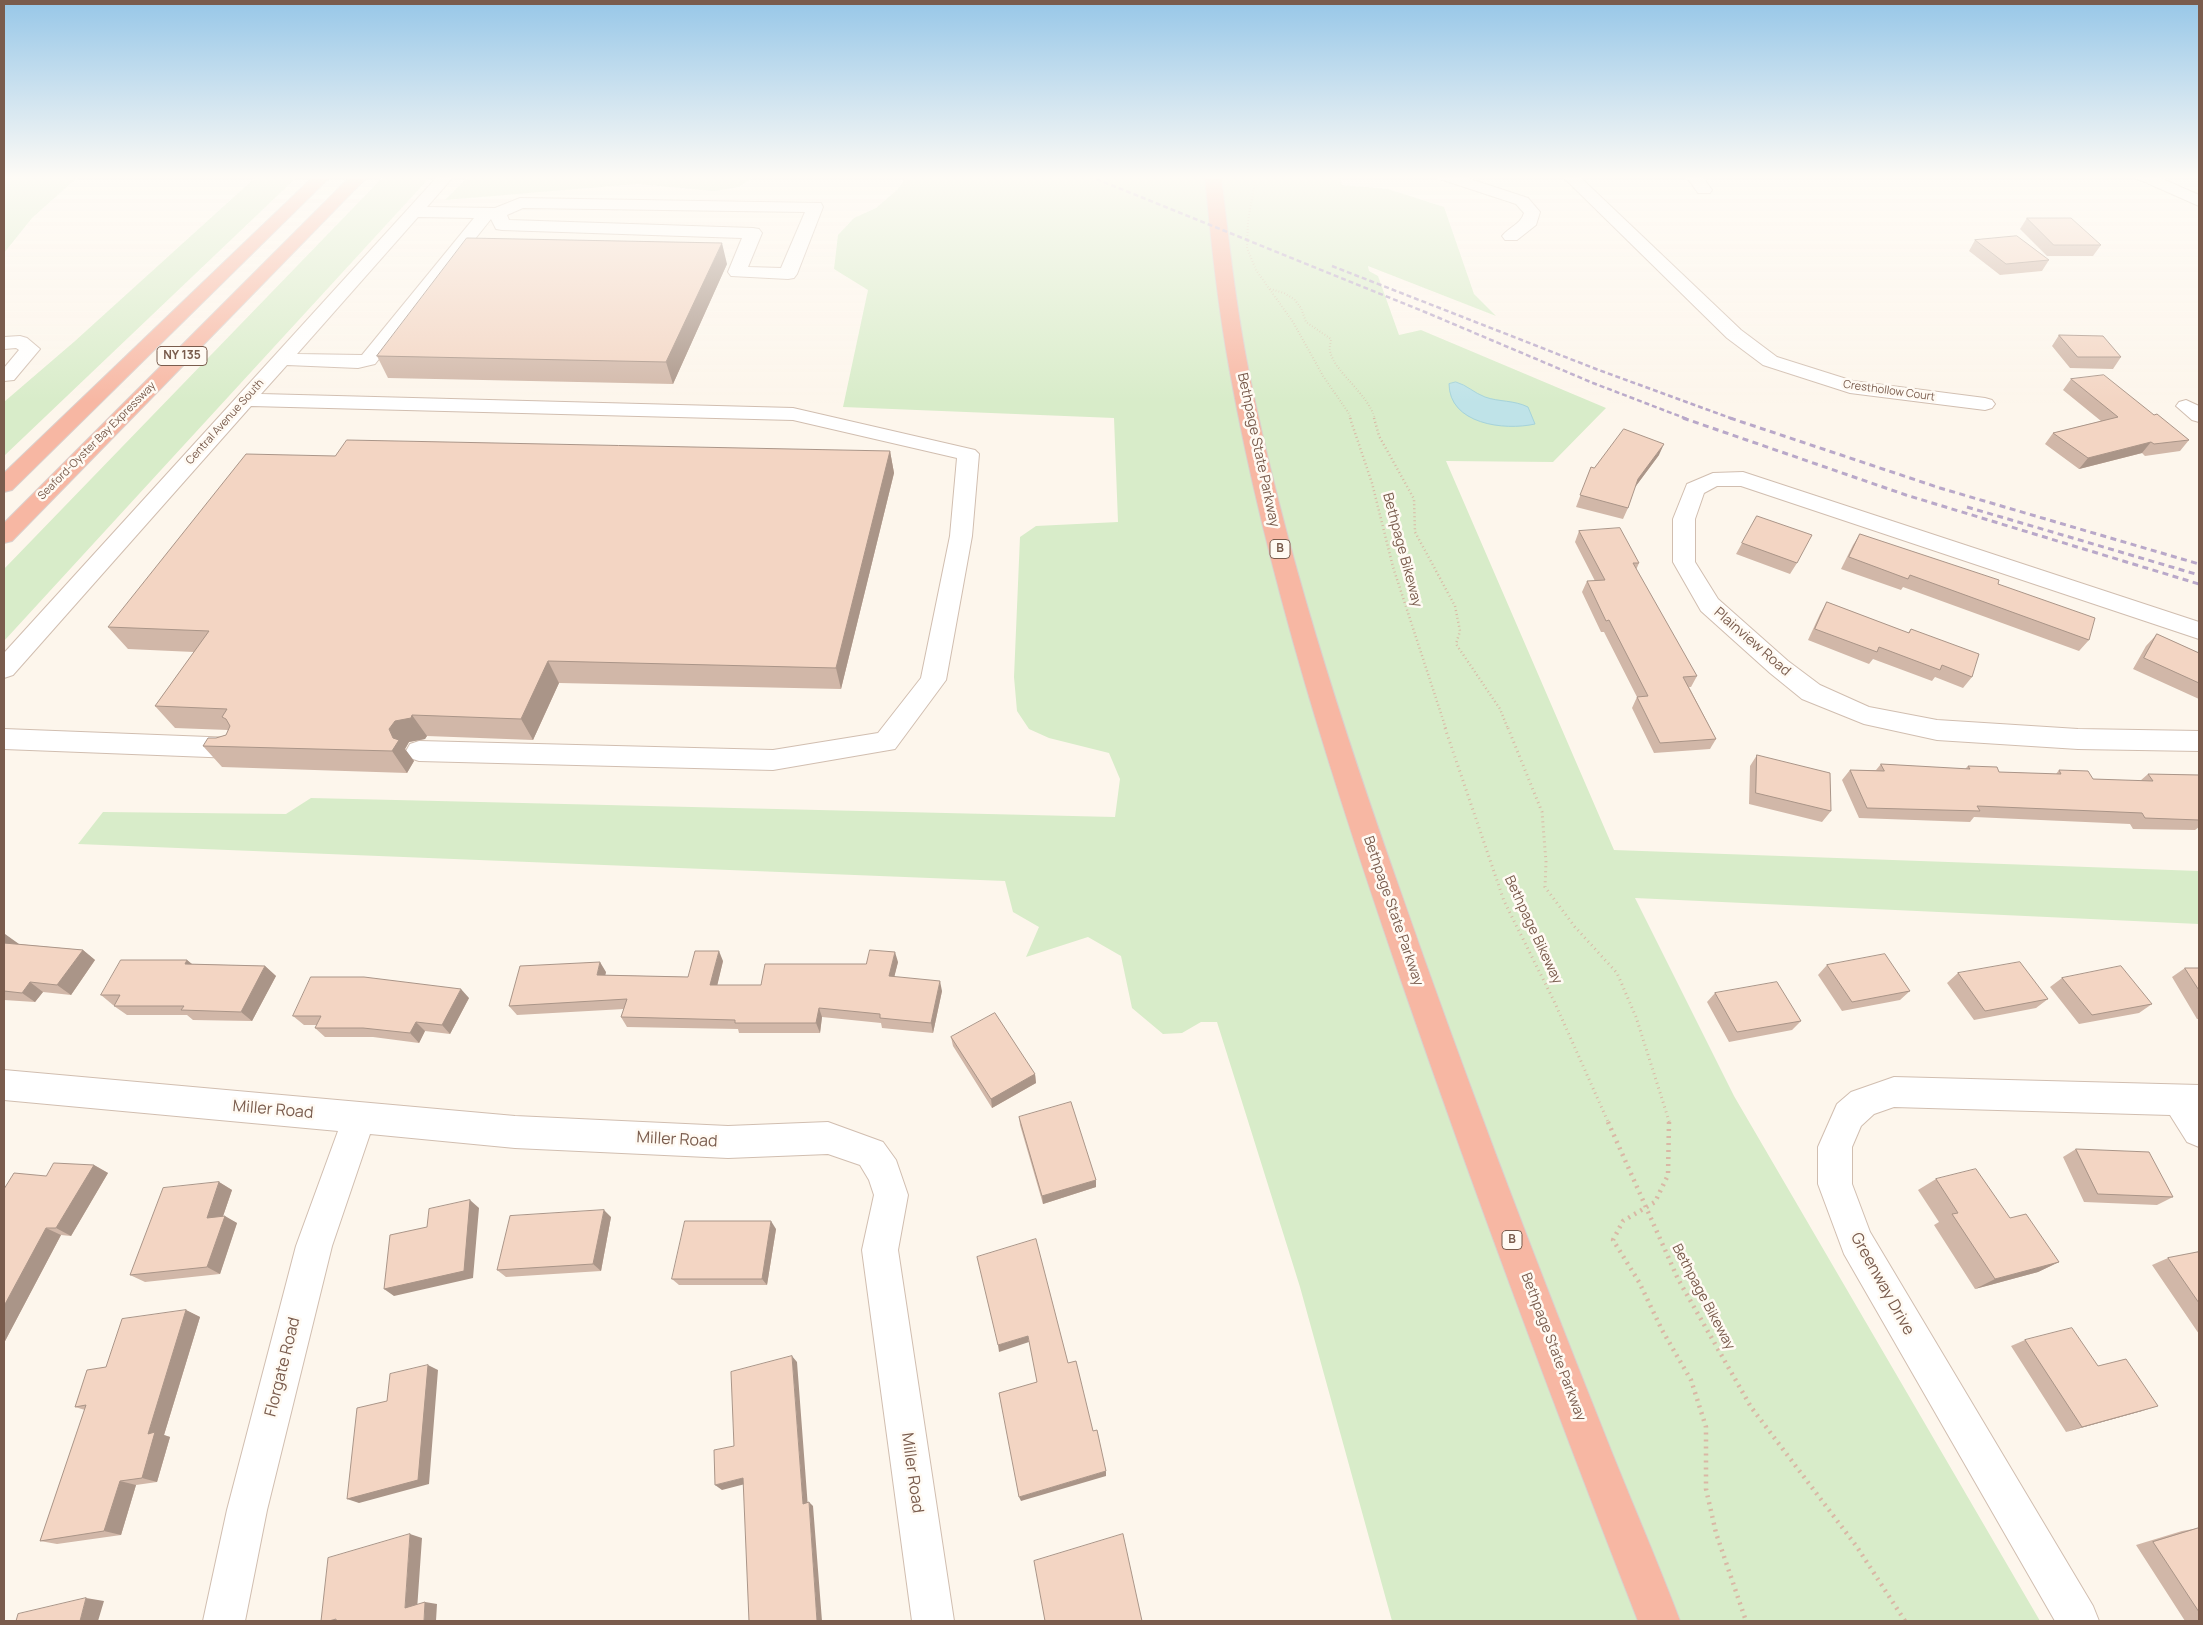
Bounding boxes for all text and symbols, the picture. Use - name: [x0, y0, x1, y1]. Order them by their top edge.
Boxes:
- road number: NY 135: [157, 346, 207, 366]
- street label: Bethpage State Parkway: [1233, 371, 1283, 529]
- street label: Central Avenue South: [183, 377, 267, 467]
- street label: Cresthollow Court: [1842, 378, 1936, 404]
- street label: Seaford-Oyster Bay Expressway: [35, 379, 159, 503]
- street label: Bethpage Bikeway: [1379, 491, 1425, 609]
- road number: B: [1270, 540, 1290, 558]
- street label: Plainview Road: [1710, 604, 1794, 680]
- street label: Bethpage State Parkway: [1359, 834, 1427, 988]
- street label: Bethpage Bikeway: [1501, 873, 1565, 987]
- street label: Miller Road: [232, 1097, 314, 1123]
- street label: Miller Road: [636, 1128, 718, 1152]
- street label: Greenway Drive: [1846, 1229, 1918, 1339]
- road number: B: [1502, 1230, 1522, 1250]
- street label: Bethpage Bikeway: [1668, 1241, 1738, 1353]
- street label: Bethpage State Parkway: [1517, 1271, 1589, 1423]
- street label: Florgate Road: [261, 1315, 305, 1419]
- street label: Miller Road: [897, 1432, 927, 1514]

